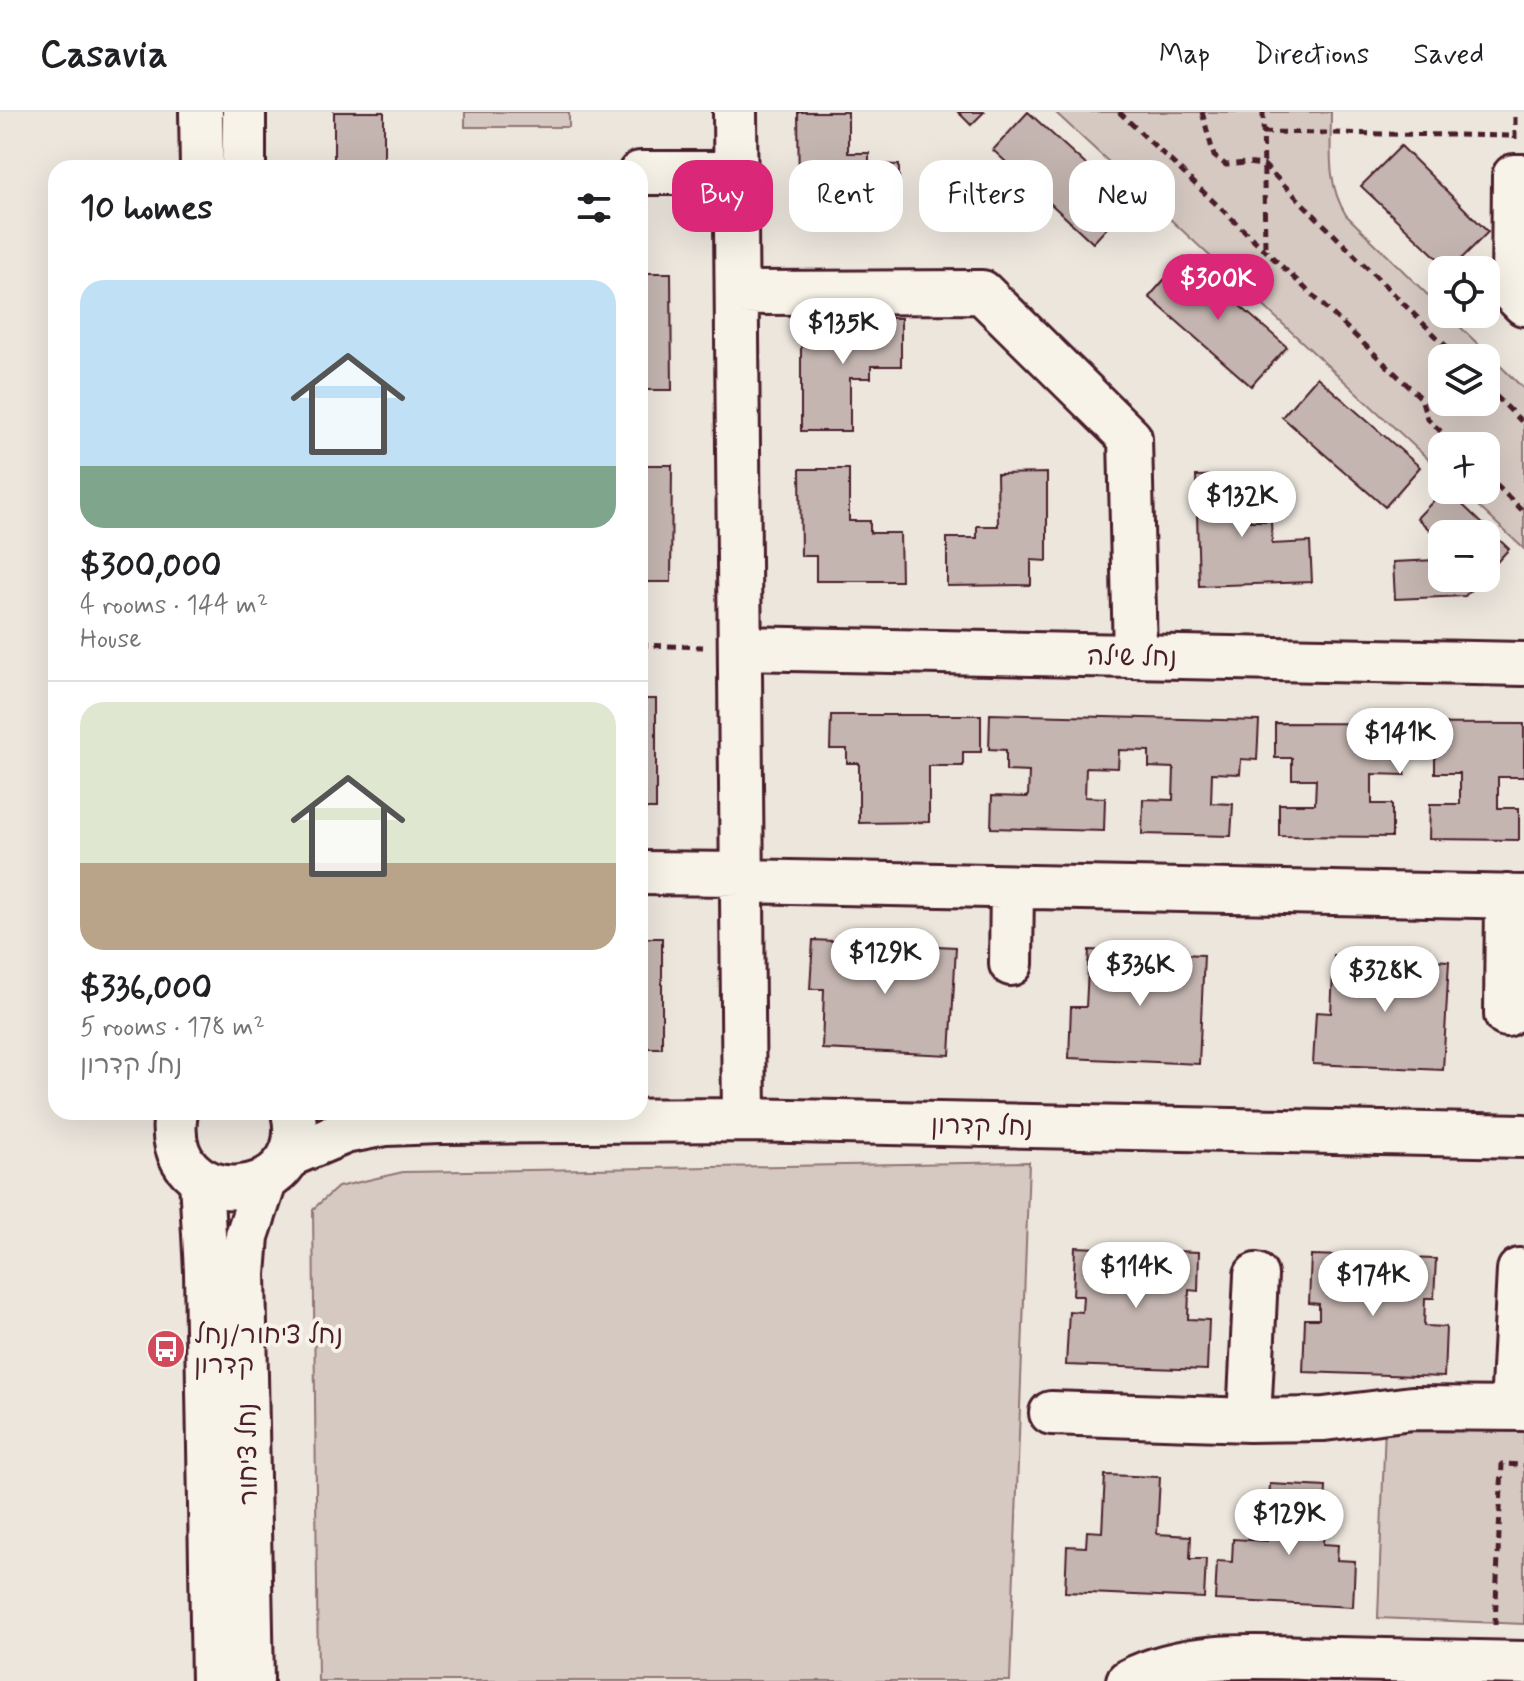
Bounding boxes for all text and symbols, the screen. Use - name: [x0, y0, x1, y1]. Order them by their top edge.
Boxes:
- text: Casavia: [40, 31, 168, 80]
- text: Map: [1159, 37, 1210, 74]
- text: Directions: [1254, 37, 1369, 74]
- text: Saved: [1413, 37, 1484, 74]
- chip: Buy: [672, 160, 773, 232]
- chip: Rent: [789, 160, 903, 232]
- chip: Filters: [919, 160, 1053, 232]
- chip: New: [1069, 160, 1175, 232]
- text: 10 homes: [80, 186, 213, 231]
- icon: filters: [572, 186, 616, 230]
- pin: $300K: [1162, 254, 1274, 322]
- map controls: [1428, 256, 1500, 592]
- button: locate: [1428, 256, 1500, 328]
- text: $300K: [1180, 263, 1256, 297]
- pin: $135K: [787, 298, 899, 366]
- text: $135K: [808, 307, 878, 341]
- icon: home: [276, 332, 420, 476]
- button: layers: [1428, 344, 1500, 416]
- button: +: [1428, 432, 1500, 504]
- pin: $132K: [1186, 471, 1298, 539]
- text: $132K: [1206, 480, 1278, 514]
- button: −: [1428, 520, 1500, 592]
- text: $300,000: [80, 544, 222, 589]
- text: 4 rooms · 144 m²: [80, 589, 268, 623]
- text: House: [80, 623, 141, 657]
- street label: נחל שילה: [1087, 640, 1177, 676]
- pin: $141K: [1344, 708, 1456, 776]
- text: $141K: [1364, 717, 1436, 751]
- icon: home: [276, 754, 420, 898]
- pin: $129K: [829, 928, 941, 996]
- text: $129K: [849, 937, 921, 971]
- pin: $336K: [1084, 940, 1196, 1008]
- pin: $328K: [1329, 946, 1441, 1014]
- text: $336K: [1106, 949, 1174, 983]
- text: $328K: [1348, 955, 1422, 989]
- text: $336,000: [80, 966, 212, 1011]
- text: 5 rooms · 178 m²: [80, 1011, 265, 1045]
- text: נחל קדרון: [80, 1049, 182, 1083]
- street label: נחל קדרון: [931, 1109, 1033, 1145]
- pin: $114K: [1080, 1242, 1192, 1310]
- pin: $174K: [1317, 1250, 1429, 1318]
- text: $114K: [1100, 1251, 1172, 1285]
- text: $174K: [1336, 1259, 1410, 1293]
- place label: נחל ציחור/נחל קדרון: [194, 1319, 343, 1383]
- bus stop icon: נחל ציחור/נחל קדרון: [145, 1328, 187, 1370]
- street label: נחל ציחור: [231, 1402, 267, 1506]
- pin: $129K: [1233, 1489, 1345, 1557]
- text: $129K: [1253, 1498, 1325, 1532]

